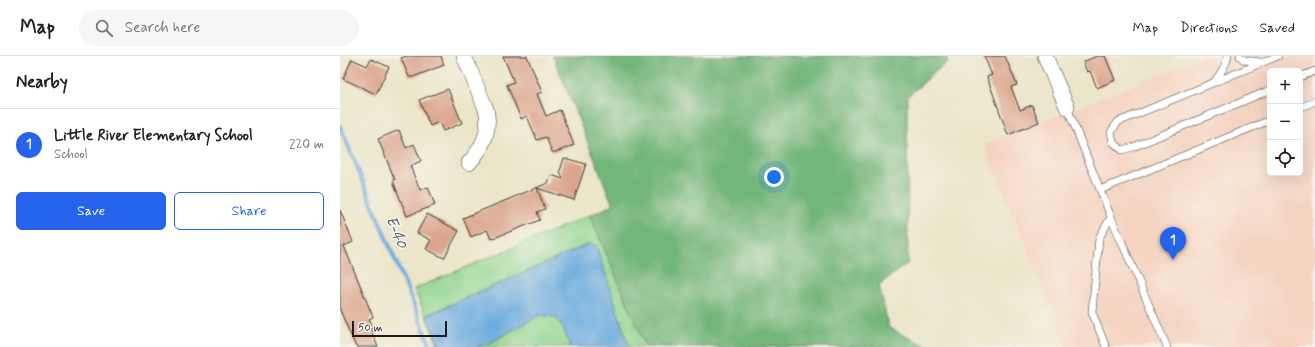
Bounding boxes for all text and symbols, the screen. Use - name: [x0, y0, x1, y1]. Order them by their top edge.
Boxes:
- search box: [79, 10, 359, 46]
- text: Map: [20, 15, 55, 40]
- icon: search: [93, 17, 115, 39]
- text: Search here: [125, 18, 200, 38]
- text: Map: [1132, 19, 1158, 37]
- text: Directions: [1180, 19, 1238, 37]
- text: Saved: [1260, 19, 1295, 37]
- map controls: [1267, 68, 1303, 176]
- button: +: [1267, 68, 1303, 104]
- text: Nearby: [16, 71, 68, 93]
- button: −: [1267, 104, 1303, 140]
- text: Little River Elementary School: [54, 126, 253, 146]
- text: 1: [26, 136, 32, 153]
- text: 220 m: [289, 136, 324, 153]
- button: locate: [1267, 140, 1303, 176]
- text: School: [54, 146, 88, 163]
- your location: [764, 167, 784, 187]
- button: Save: [16, 192, 166, 230]
- button: Share: [174, 192, 324, 230]
- water label: E-40: [381, 213, 412, 253]
- pin: 1: [1160, 227, 1186, 260]
- scale bar: [352, 319, 447, 338]
- text: 50 m: [358, 321, 383, 335]

